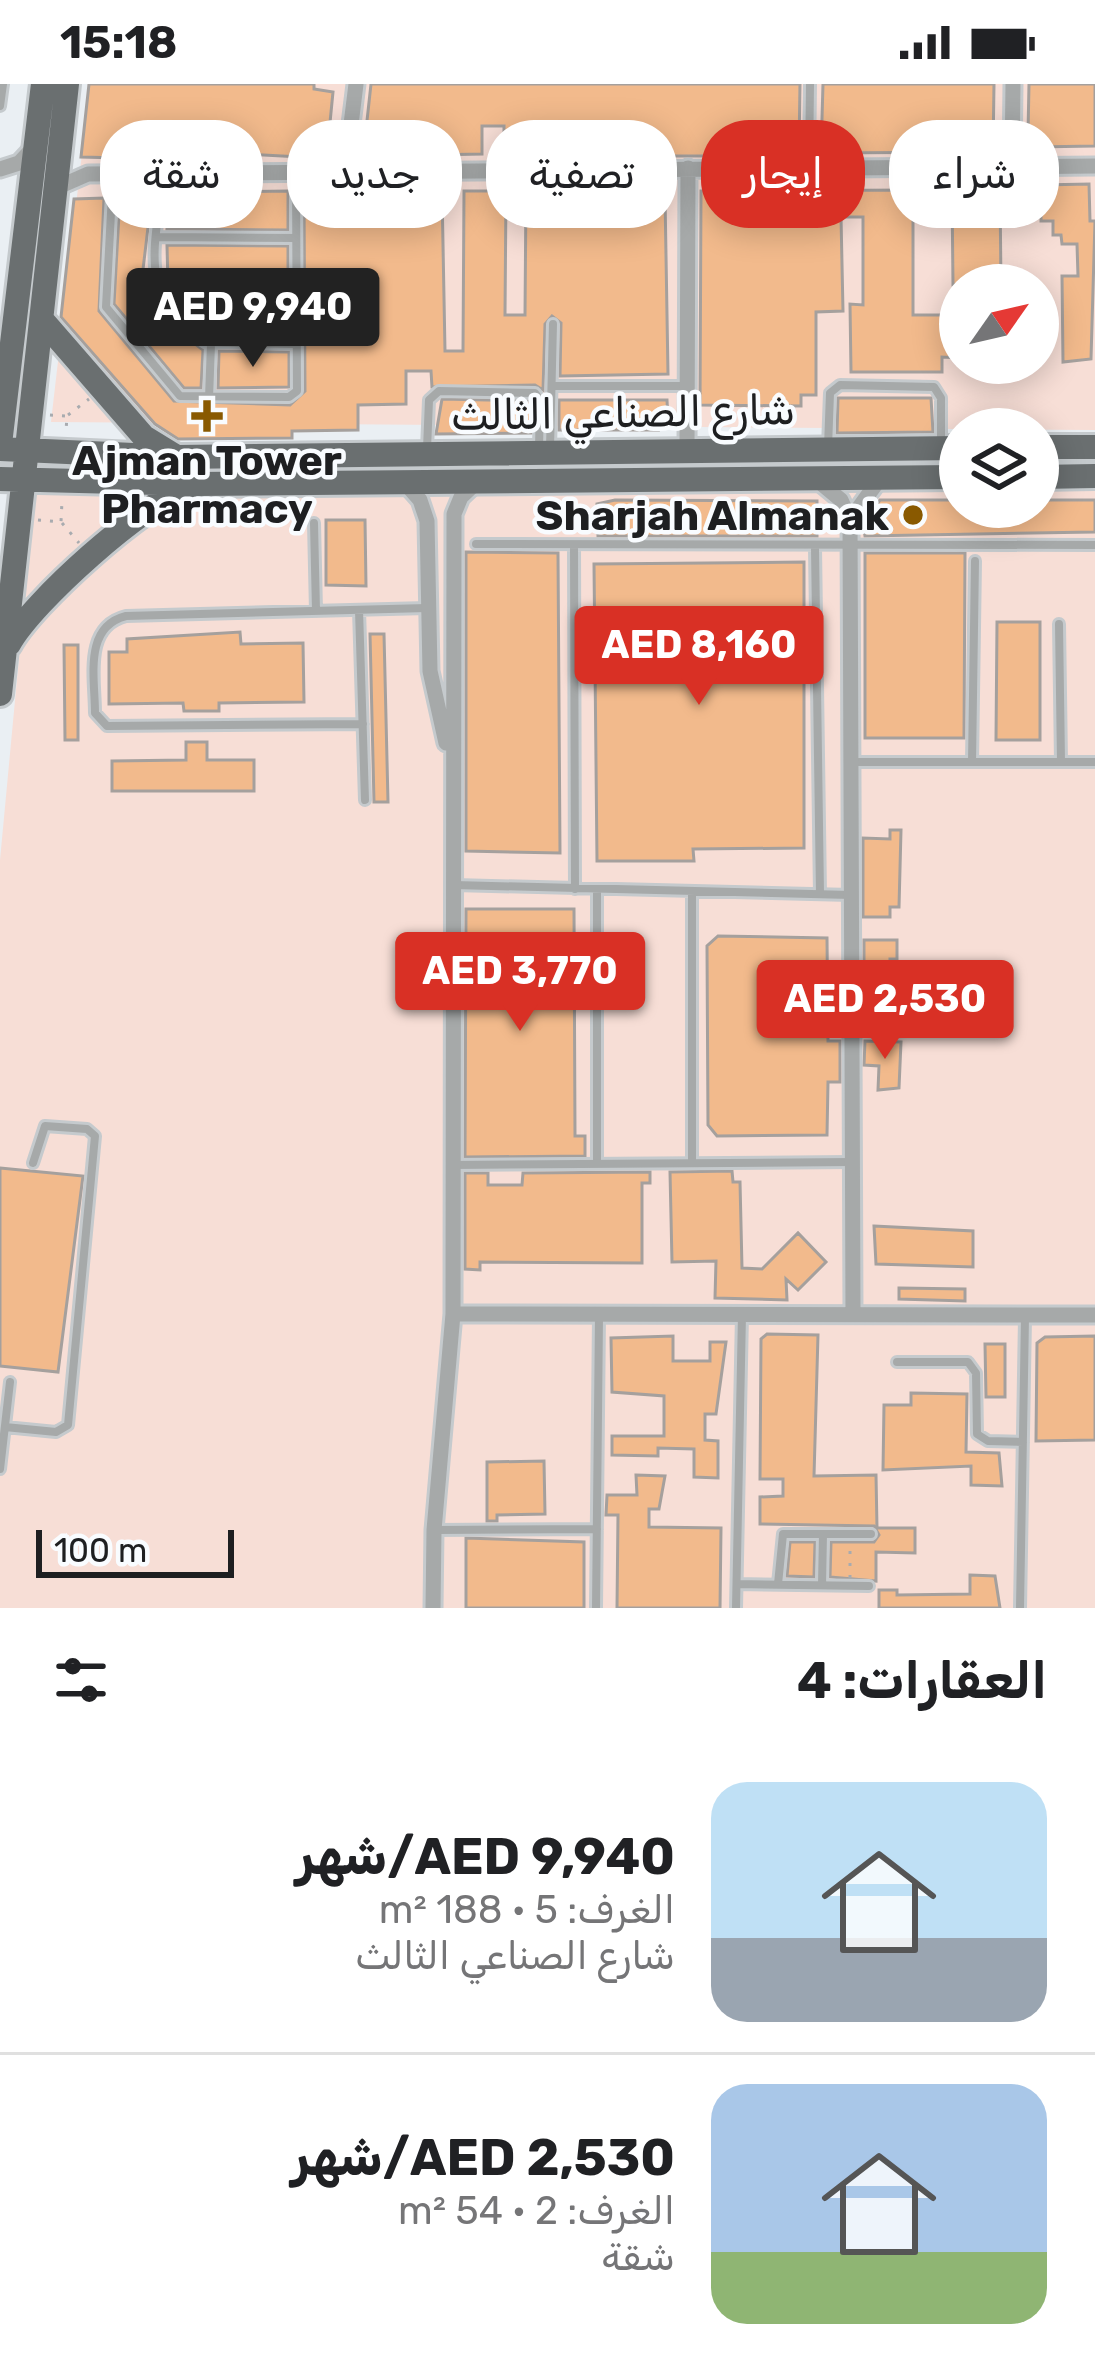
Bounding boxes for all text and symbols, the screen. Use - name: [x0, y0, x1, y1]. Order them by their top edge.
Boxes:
- text: 15:18: [60, 16, 177, 69]
- chip: شقة: [100, 120, 263, 228]
- chip: جديد: [287, 120, 462, 228]
- chip: تصفية: [486, 120, 677, 228]
- chip: إيجار: [701, 120, 865, 228]
- chip: شراء: [889, 120, 1059, 228]
- north arrow: [939, 264, 1059, 384]
- map controls: [939, 264, 1059, 528]
- pin: AED 9,940: [116, 268, 390, 370]
- text: AED 9,940: [153, 284, 353, 330]
- street label: شارع الصناعي الثالث: [450, 385, 796, 447]
- marker: Ajman Tower Pharmacy: [194, 403, 220, 429]
- button: layers: [939, 408, 1059, 528]
- place label: Ajman Tower Pharmacy: [72, 436, 342, 534]
- place label: Sharjah Almanak: [536, 491, 889, 541]
- marker: Sharjah Almanak: [900, 502, 926, 528]
- pin: AED 8,160: [562, 606, 836, 708]
- text: AED 8,160: [602, 622, 796, 668]
- pin: AED 3,770: [383, 932, 657, 1034]
- text: AED 3,770: [422, 948, 618, 994]
- pin: AED 2,530: [748, 960, 1022, 1062]
- text: AED 2,530: [784, 976, 986, 1022]
- scale bar: [36, 1524, 234, 1577]
- text: 100 m: [54, 1531, 147, 1570]
- icon: filters: [48, 1647, 114, 1713]
- text: العقارات: 4: [797, 1650, 1047, 1711]
- text: AED 9,940/شهر: [296, 1826, 675, 1887]
- icon: home: [807, 1830, 951, 1974]
- text: الغرف: 5 · 188 m²: [379, 1887, 675, 1933]
- text: شارع الصناعي الثالث: [355, 1933, 675, 1979]
- text: AED 2,530/شهر: [291, 2127, 675, 2188]
- icon: home: [807, 2132, 951, 2276]
- text: الغرف: 2 · 54 m²: [398, 2188, 675, 2234]
- text: شقة: [601, 2234, 675, 2280]

